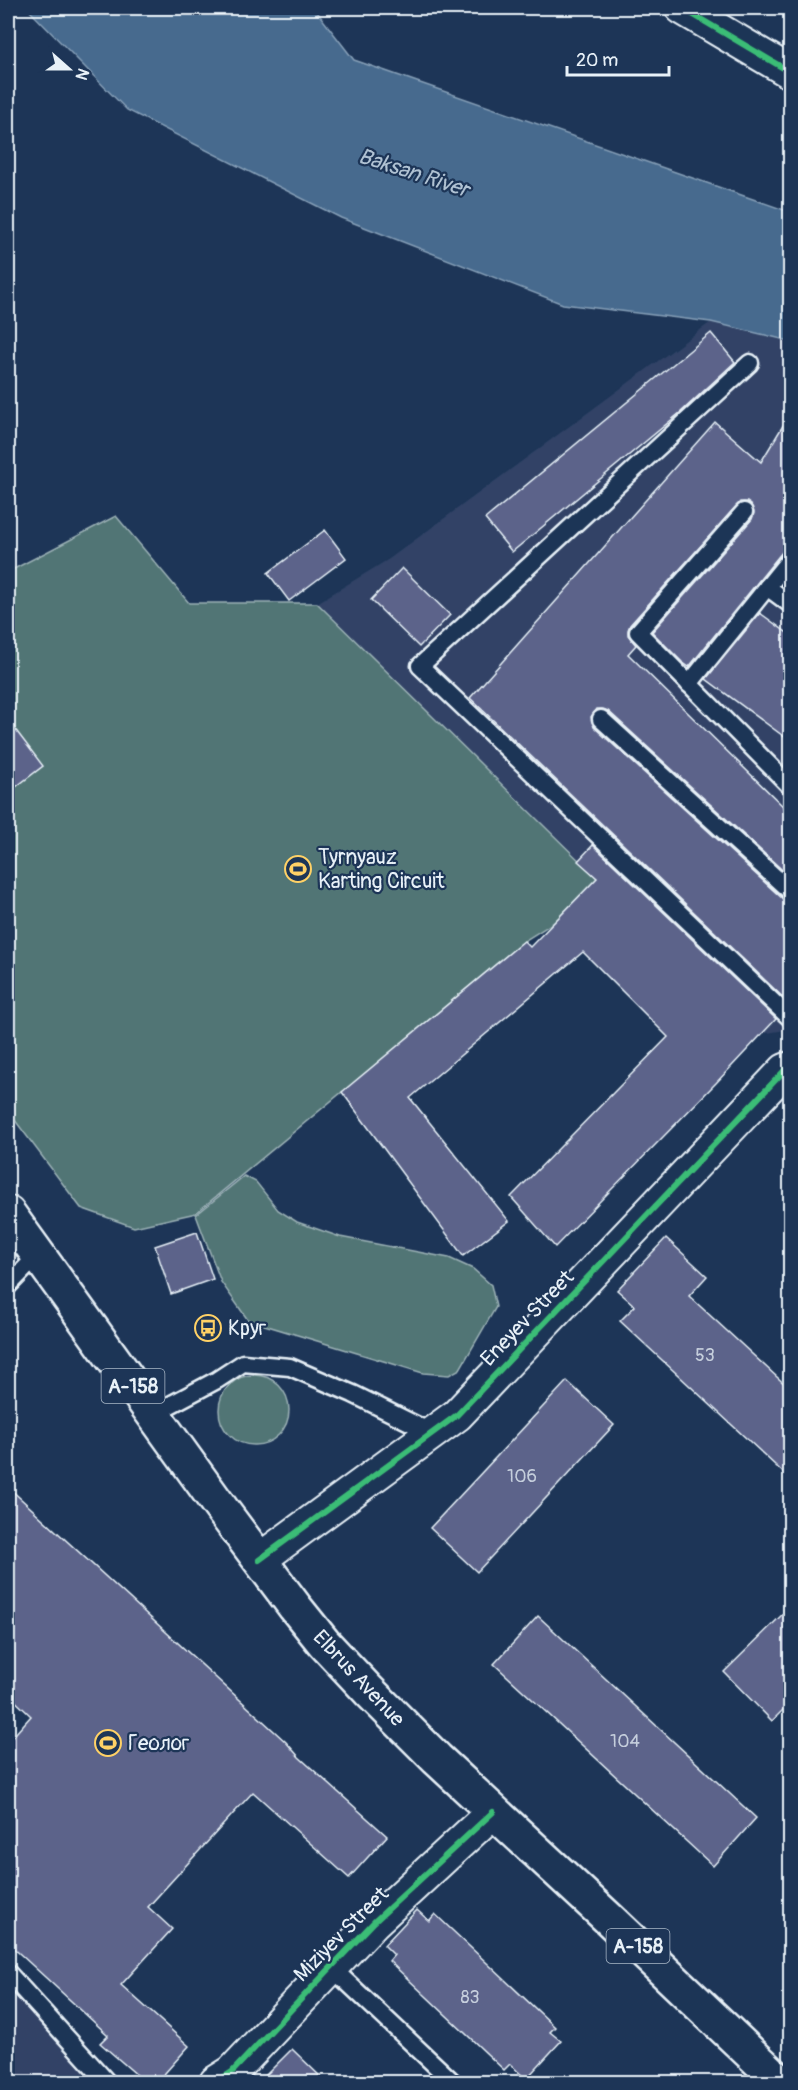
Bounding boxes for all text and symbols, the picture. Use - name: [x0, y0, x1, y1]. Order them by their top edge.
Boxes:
- north arrow: [39, 39, 99, 99]
- scale bar: [567, 39, 669, 77]
- text: 20 m: [576, 49, 618, 72]
- text: N: [71, 65, 93, 83]
- water label: Baksan River: [355, 142, 475, 205]
- place label: Tyrnyauz Karting Circuit: [318, 844, 445, 895]
- sports icon: Tyrnyauz Karting Circuit: [283, 854, 313, 884]
- street label: Eneyev Street: [475, 1264, 580, 1372]
- bus stop icon: Круг: [193, 1313, 223, 1343]
- place label: Круг: [228, 1315, 266, 1342]
- house number: 53: [695, 1344, 715, 1367]
- road number: А-158: [102, 1369, 164, 1403]
- house number: 106: [507, 1465, 537, 1488]
- street label: Elbrus Avenue: [307, 1624, 411, 1733]
- sports icon: Геолог: [93, 1728, 123, 1758]
- place label: Геолог: [128, 1730, 189, 1757]
- house number: 104: [610, 1730, 640, 1753]
- street label: Miziyev Street: [288, 1881, 395, 1988]
- road number: А-158: [606, 1929, 670, 1963]
- house number: 83: [460, 1986, 480, 2009]

